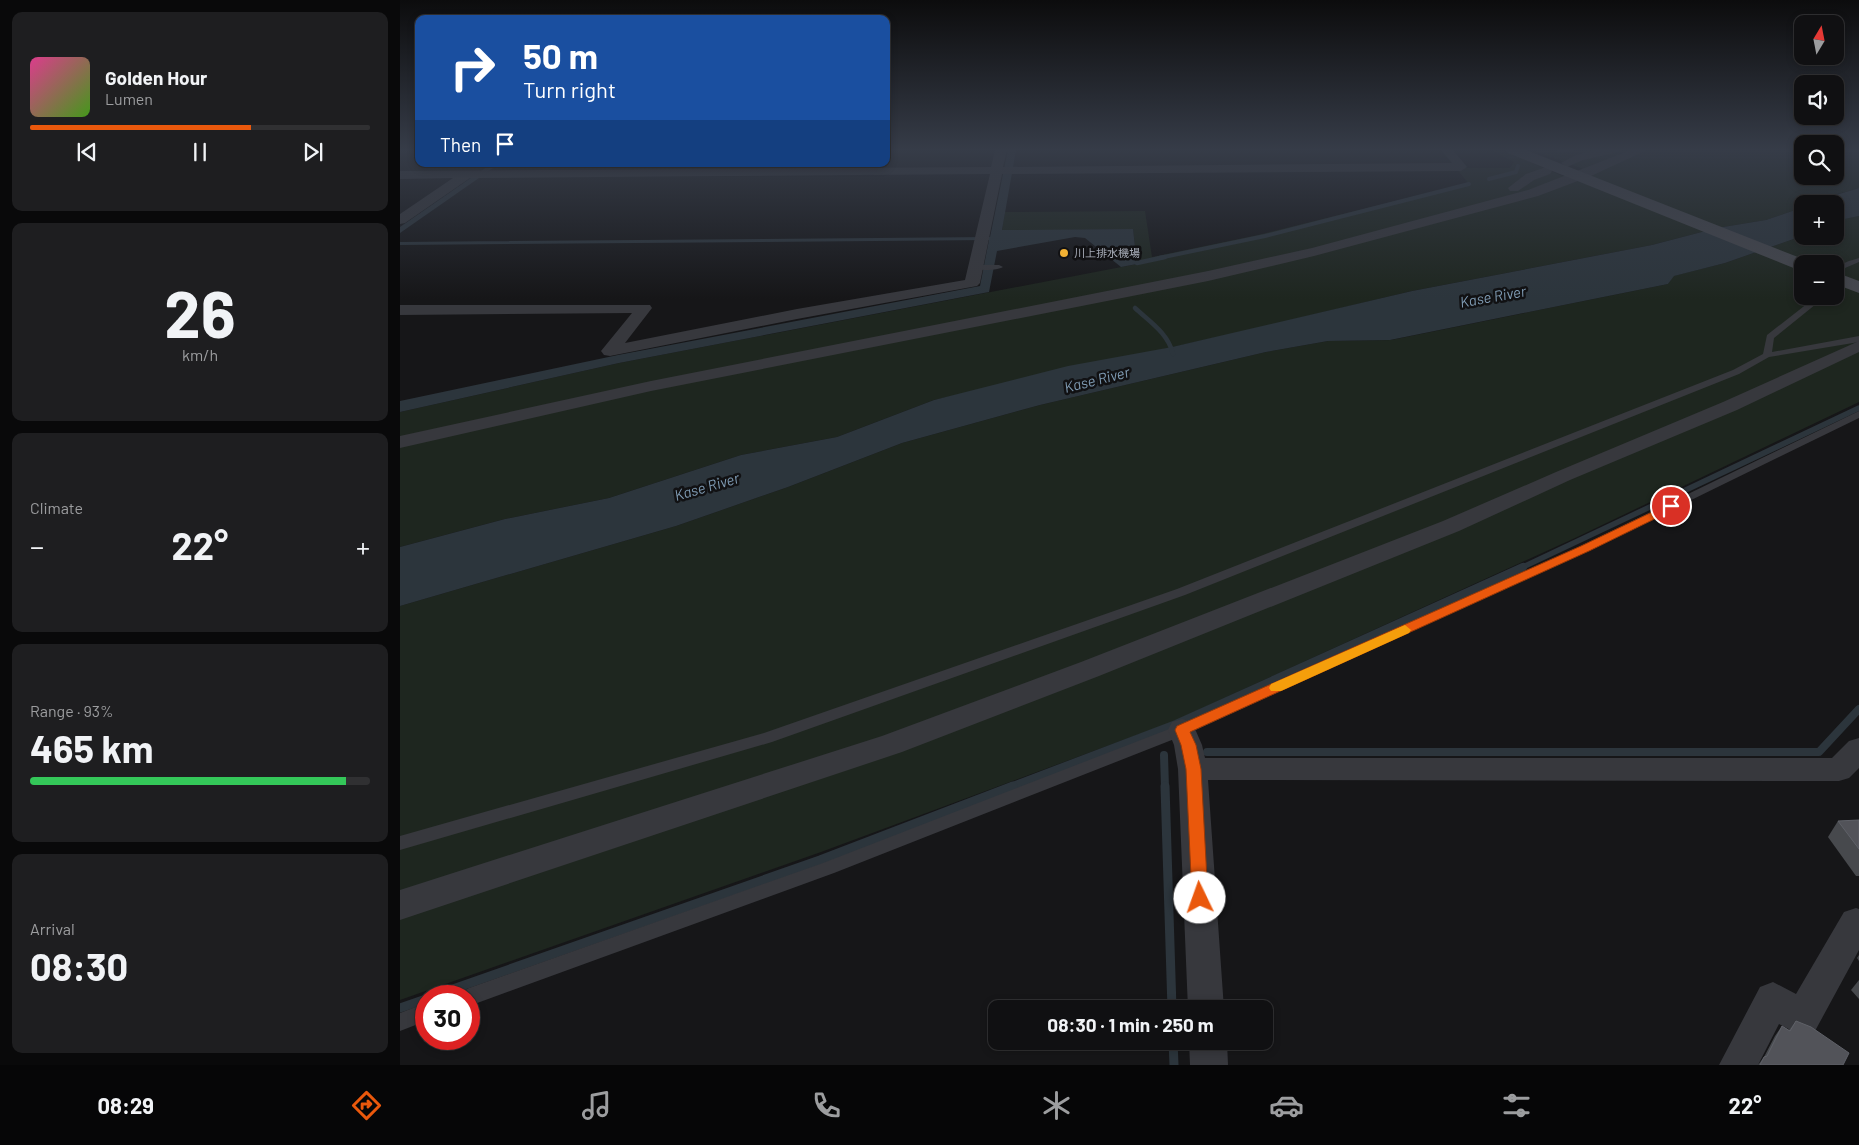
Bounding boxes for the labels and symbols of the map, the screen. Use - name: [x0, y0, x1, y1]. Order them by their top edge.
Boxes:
- north arrow: [1794, 15, 1844, 65]
- place label: 川上排水機場: [1074, 246, 1140, 259]
- marker: 川上排水機場: [1058, 247, 1070, 259]
- water label: Kase River: [1458, 281, 1528, 311]
- water label: Kase River: [1062, 362, 1132, 396]
- water label: Kase River: [672, 468, 742, 504]
- pin: [1650, 485, 1692, 527]
- position arrow: [1173, 871, 1225, 923]
- speed limit sign: 30: [415, 985, 480, 1050]

